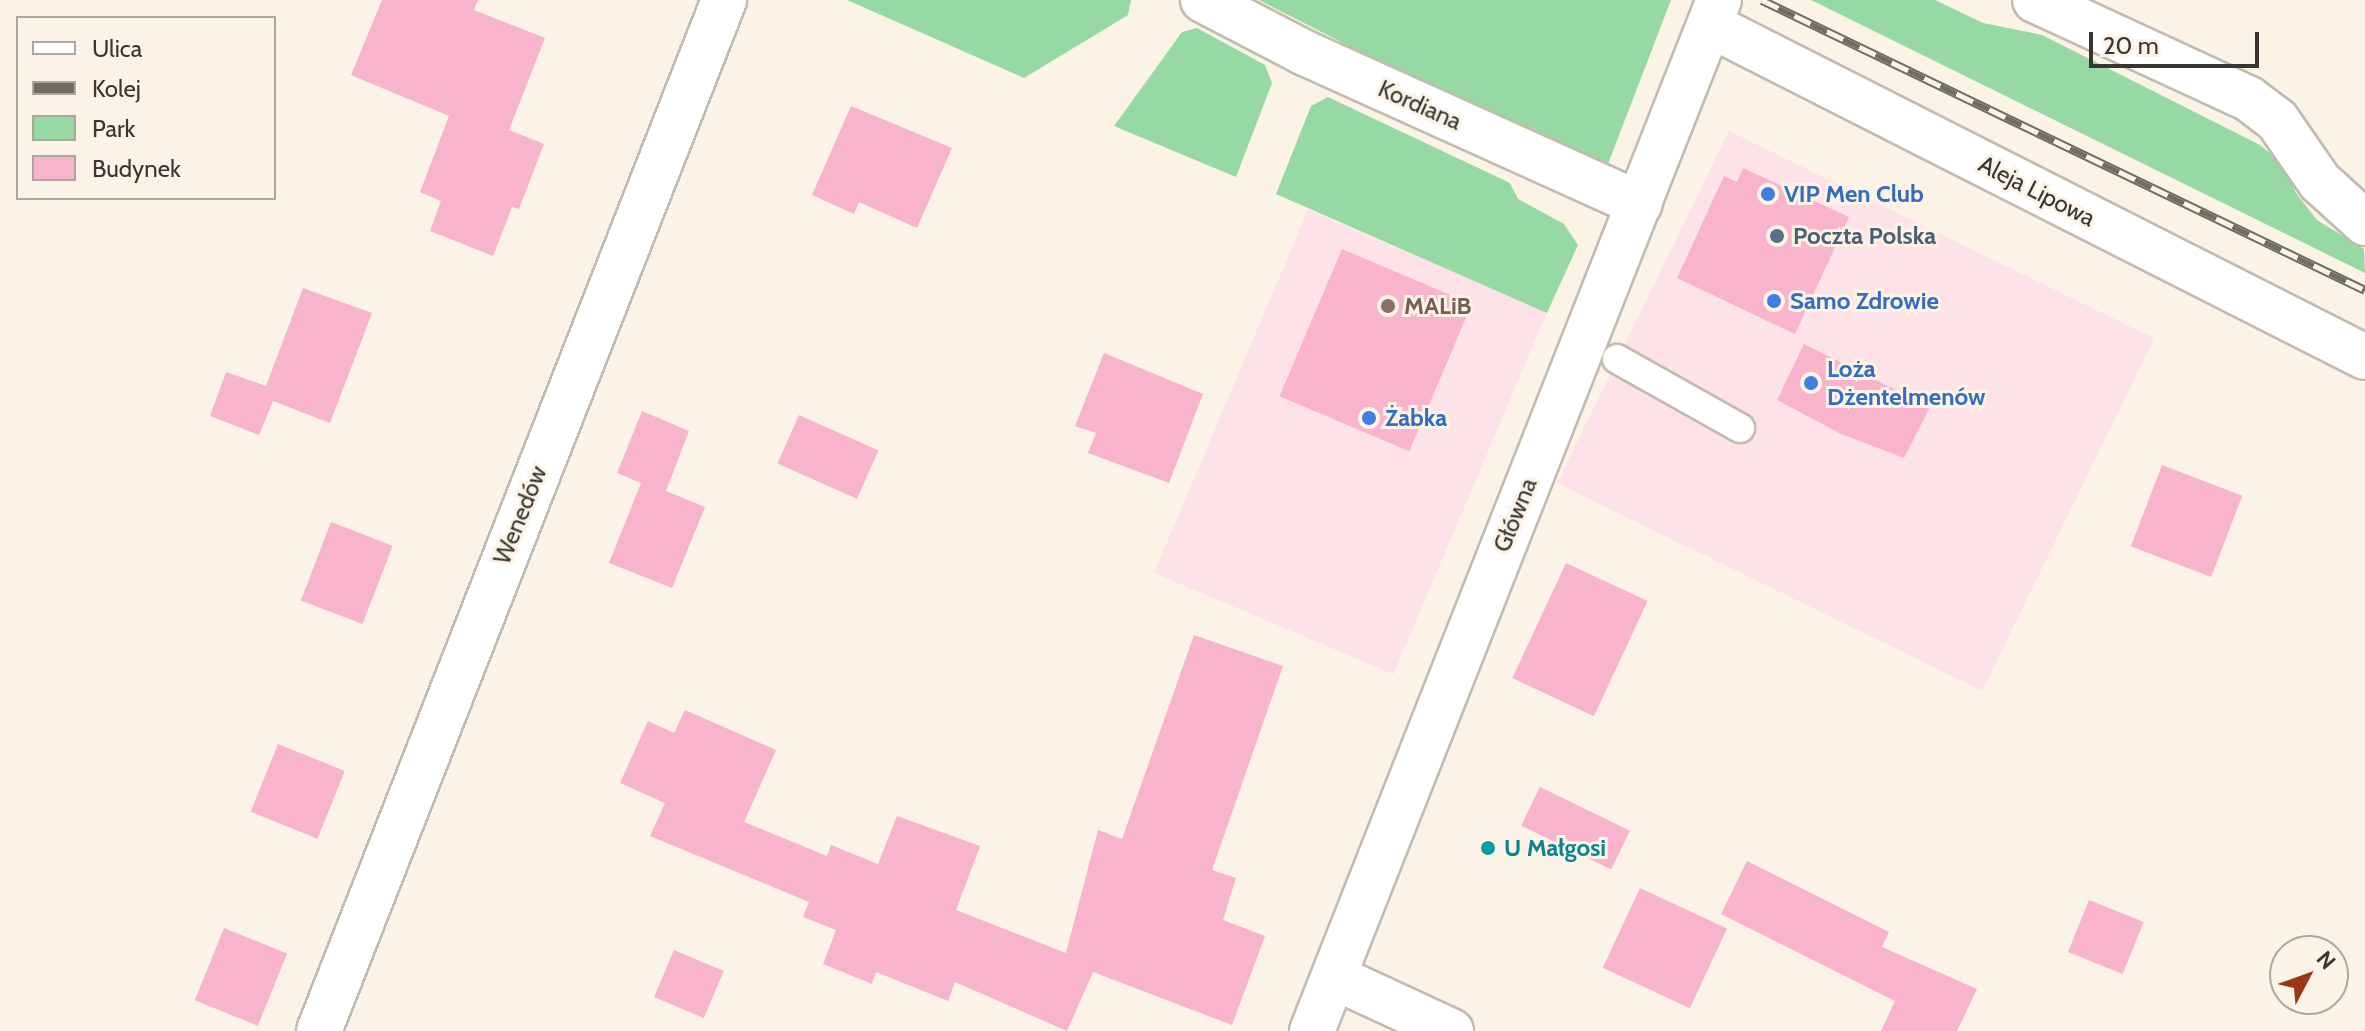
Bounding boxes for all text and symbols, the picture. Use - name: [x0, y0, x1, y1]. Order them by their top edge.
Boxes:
- legend: [16, 16, 276, 200]
- scale bar: [2093, 16, 2263, 66]
- text: 20 m: [2103, 31, 2159, 60]
- text: Ulica: [92, 34, 142, 63]
- text: Kolej: [92, 74, 141, 103]
- street label: Kordiana: [1374, 74, 1466, 136]
- text: Park: [92, 114, 135, 143]
- street label: Aleja Lipowa: [1974, 149, 2100, 233]
- text: Budynek: [92, 154, 181, 183]
- place label: VIP Men Club: [1784, 180, 1924, 208]
- marker: VIP Men Club: [1759, 185, 1777, 203]
- place label: Poczta Polska: [1793, 222, 1936, 250]
- marker: Poczta Polska: [1768, 227, 1786, 245]
- place label: Samo Zdrowie: [1790, 287, 1939, 315]
- place label: MALiB: [1404, 292, 1471, 320]
- marker: Samo Zdrowie: [1765, 292, 1783, 310]
- marker: MALiB: [1379, 297, 1397, 315]
- place label: Loża Dżentelmenów: [1827, 355, 1985, 411]
- marker: Loża Dżentelmenów: [1802, 374, 1820, 392]
- place label: Żabka: [1385, 404, 1447, 432]
- marker: Żabka: [1360, 409, 1378, 427]
- street label: Wenedów: [487, 462, 553, 568]
- street label: Główna: [1487, 474, 1543, 556]
- place label: U Małgosi: [1504, 834, 1606, 862]
- marker: U Małgosi: [1479, 839, 1497, 857]
- north arrow: [2269, 935, 2349, 1015]
- text: N: [2311, 946, 2341, 975]

